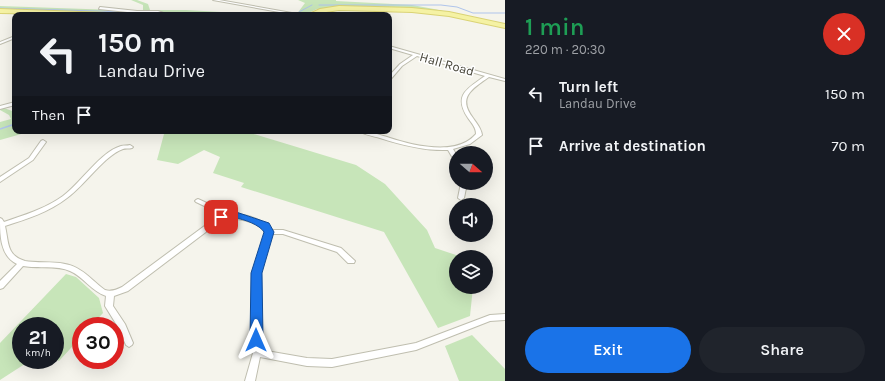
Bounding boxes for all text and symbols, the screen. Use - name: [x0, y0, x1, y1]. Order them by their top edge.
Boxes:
- text: 1 min: [525, 13, 585, 41]
- button: close: [823, 13, 865, 55]
- text: 150 m: [98, 26, 176, 59]
- icon: left: [32, 28, 84, 80]
- text: 220 m · 20:30: [525, 42, 605, 57]
- street label: Hall Road: [418, 49, 476, 79]
- text: Landau Drive: [98, 60, 205, 82]
- text: Turn left: [559, 78, 618, 96]
- icon: left: [525, 83, 547, 105]
- text: 150 m: [825, 85, 865, 103]
- text: Landau Drive: [559, 96, 636, 111]
- icon: arrive: [73, 104, 95, 126]
- text: Then: [32, 106, 65, 124]
- icon: arrive: [525, 135, 547, 157]
- text: Arrive at destination: [559, 137, 706, 155]
- text: 70 m: [831, 137, 865, 155]
- north arrow: [449, 146, 493, 190]
- map controls: [449, 146, 493, 294]
- button: sound: [449, 198, 493, 242]
- pin: [204, 200, 238, 234]
- icon: arrive: [210, 206, 232, 228]
- button: layers: [449, 250, 493, 294]
- speed limit sign: 30: [72, 317, 124, 369]
- position arrow: [235, 319, 277, 361]
- text: 21: [28, 326, 48, 349]
- button: Exit: [525, 327, 691, 373]
- button: Share: [699, 327, 865, 373]
- text: km/h: [25, 347, 51, 359]

